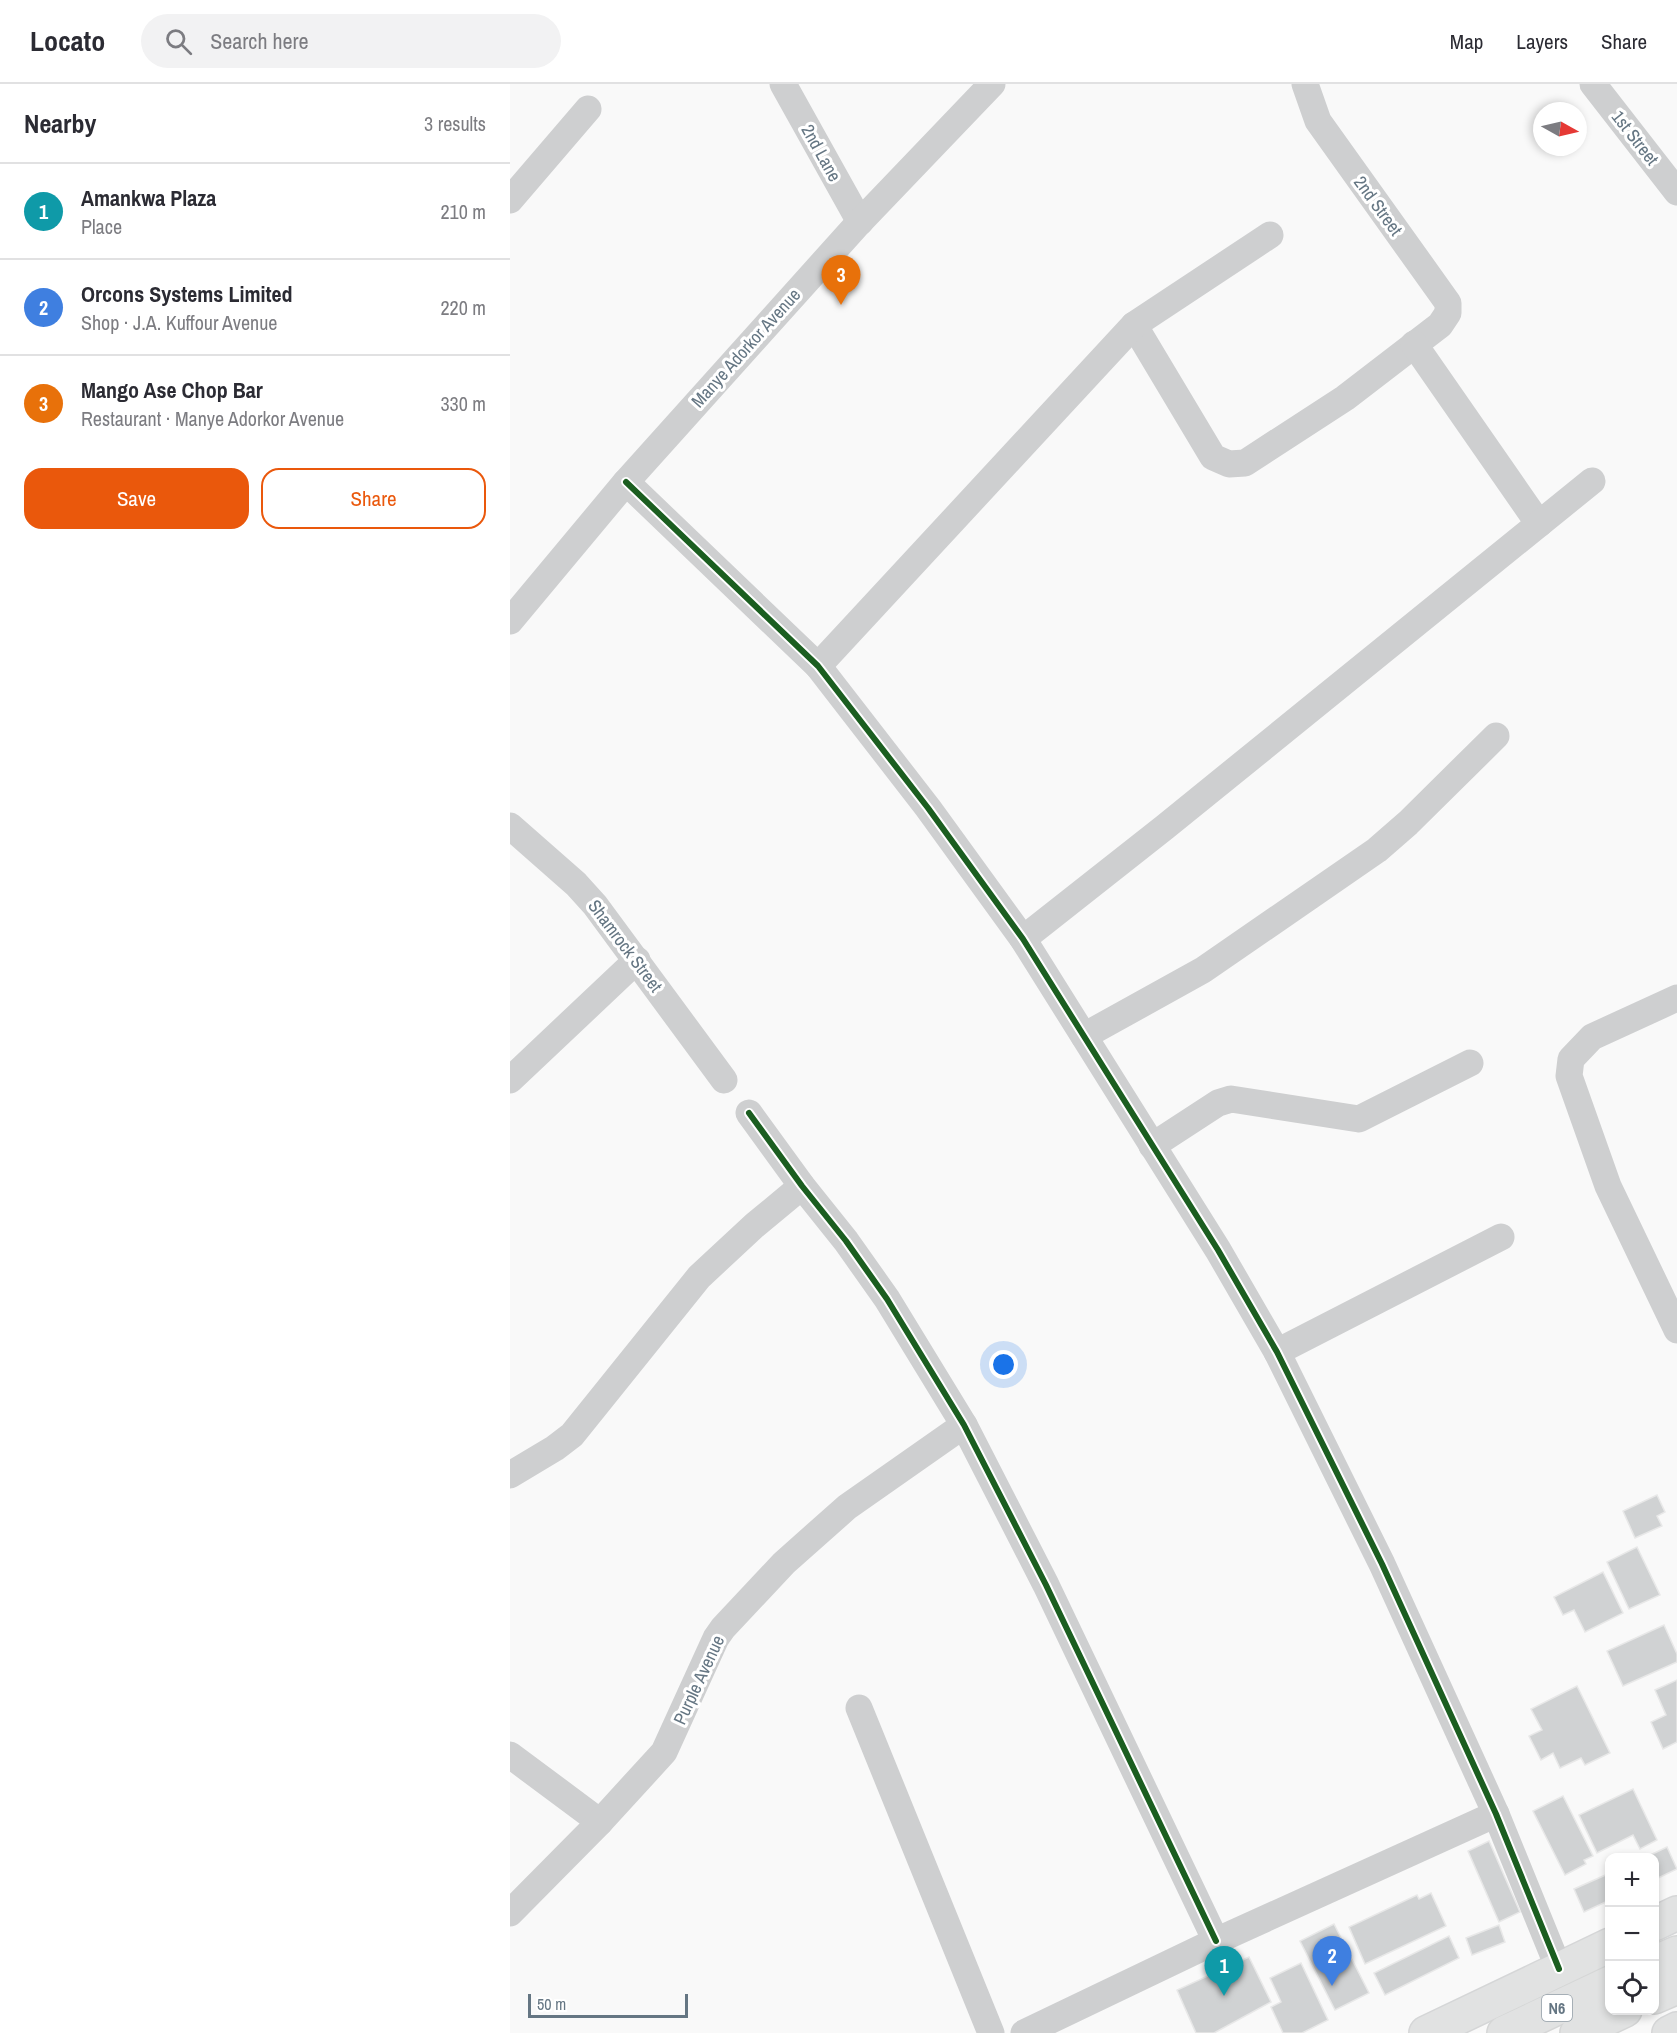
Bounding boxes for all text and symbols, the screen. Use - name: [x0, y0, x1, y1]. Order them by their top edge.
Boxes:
- search box: [141, 14, 561, 68]
- text: Locato: [30, 22, 105, 60]
- icon: search: [162, 25, 195, 58]
- text: Search here: [210, 26, 309, 56]
- text: Map: [1450, 27, 1483, 56]
- text: Layers: [1516, 27, 1568, 56]
- text: Share: [1601, 27, 1647, 56]
- north arrow: [1533, 102, 1587, 156]
- street label: 1st Street: [1606, 105, 1665, 170]
- text: Nearby: [24, 106, 96, 141]
- text: 3 results: [424, 110, 486, 137]
- street label: 2nd Lane: [796, 120, 847, 186]
- street label: 2nd Street: [1348, 171, 1409, 241]
- text: Amankwa Plaza: [81, 183, 216, 213]
- text: 1: [39, 198, 48, 225]
- text: 210 m: [440, 198, 486, 225]
- text: Place: [81, 213, 122, 240]
- pin: 3: [822, 256, 860, 305]
- text: Orcons Systems Limited: [81, 279, 293, 309]
- street label: Manye Adorkor Avenue: [685, 283, 806, 413]
- text: 2: [39, 294, 48, 321]
- text: 220 m: [440, 294, 486, 321]
- text: Shop · J.A. Kuffour Avenue: [81, 309, 277, 336]
- text: Mango Ase Chop Bar: [81, 375, 263, 405]
- text: 3: [39, 390, 48, 417]
- text: 330 m: [440, 390, 486, 417]
- text: Restaurant · Manye Adorkor Avenue: [81, 405, 344, 432]
- button: Save: [24, 468, 249, 529]
- button: Share: [261, 468, 486, 529]
- street label: Shamrock Street: [582, 894, 668, 997]
- your location: [989, 1350, 1018, 1379]
- street label: Purple Avenue: [667, 1631, 730, 1728]
- map controls: [1605, 1853, 1659, 2015]
- button: +: [1605, 1853, 1659, 1907]
- button: −: [1605, 1907, 1659, 1961]
- pin: 2: [1312, 1936, 1352, 1986]
- pin: 1: [1204, 1946, 1244, 1996]
- button: locate: [1605, 1961, 1659, 2015]
- scale bar: [528, 1991, 688, 2018]
- text: 50 m: [537, 1993, 566, 2015]
- road number: N6: [1542, 1995, 1572, 2021]

